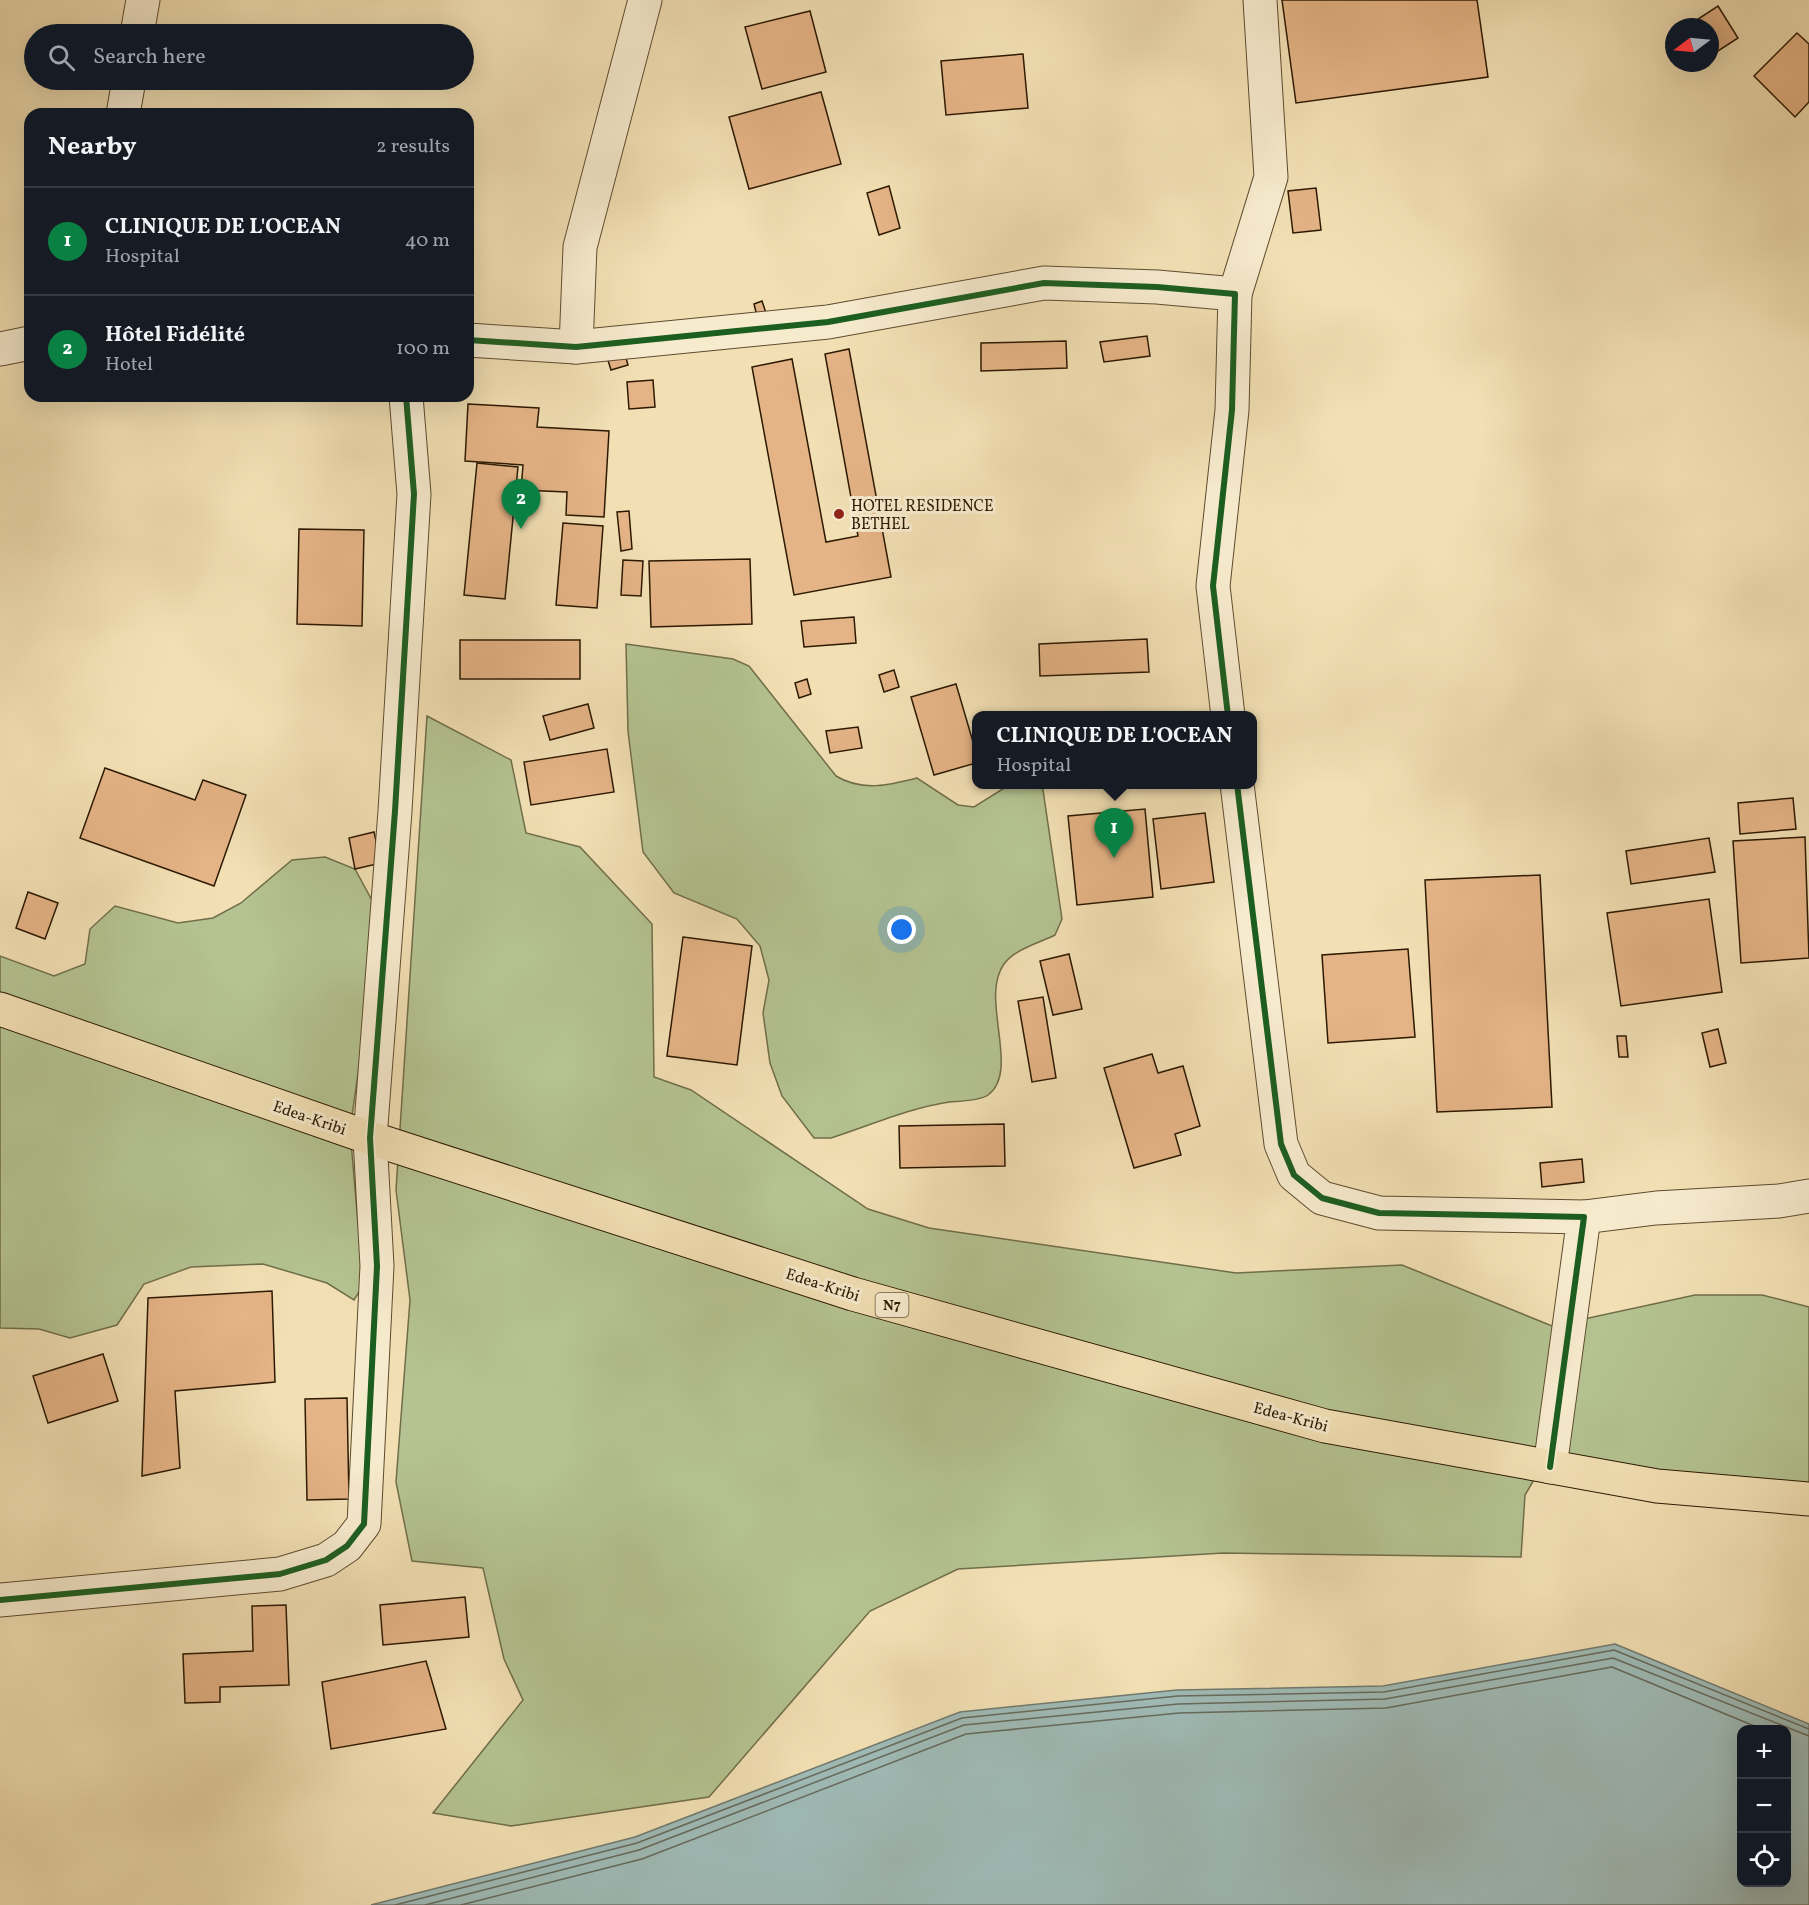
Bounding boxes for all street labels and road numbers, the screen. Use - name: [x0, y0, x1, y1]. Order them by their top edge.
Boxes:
- street label: Edea-Kribi: [270, 1096, 349, 1142]
- street label: Edea-Kribi: [783, 1264, 862, 1308]
- road number: N7: [876, 1293, 908, 1317]
- street label: Edea-Kribi: [1251, 1397, 1330, 1438]

